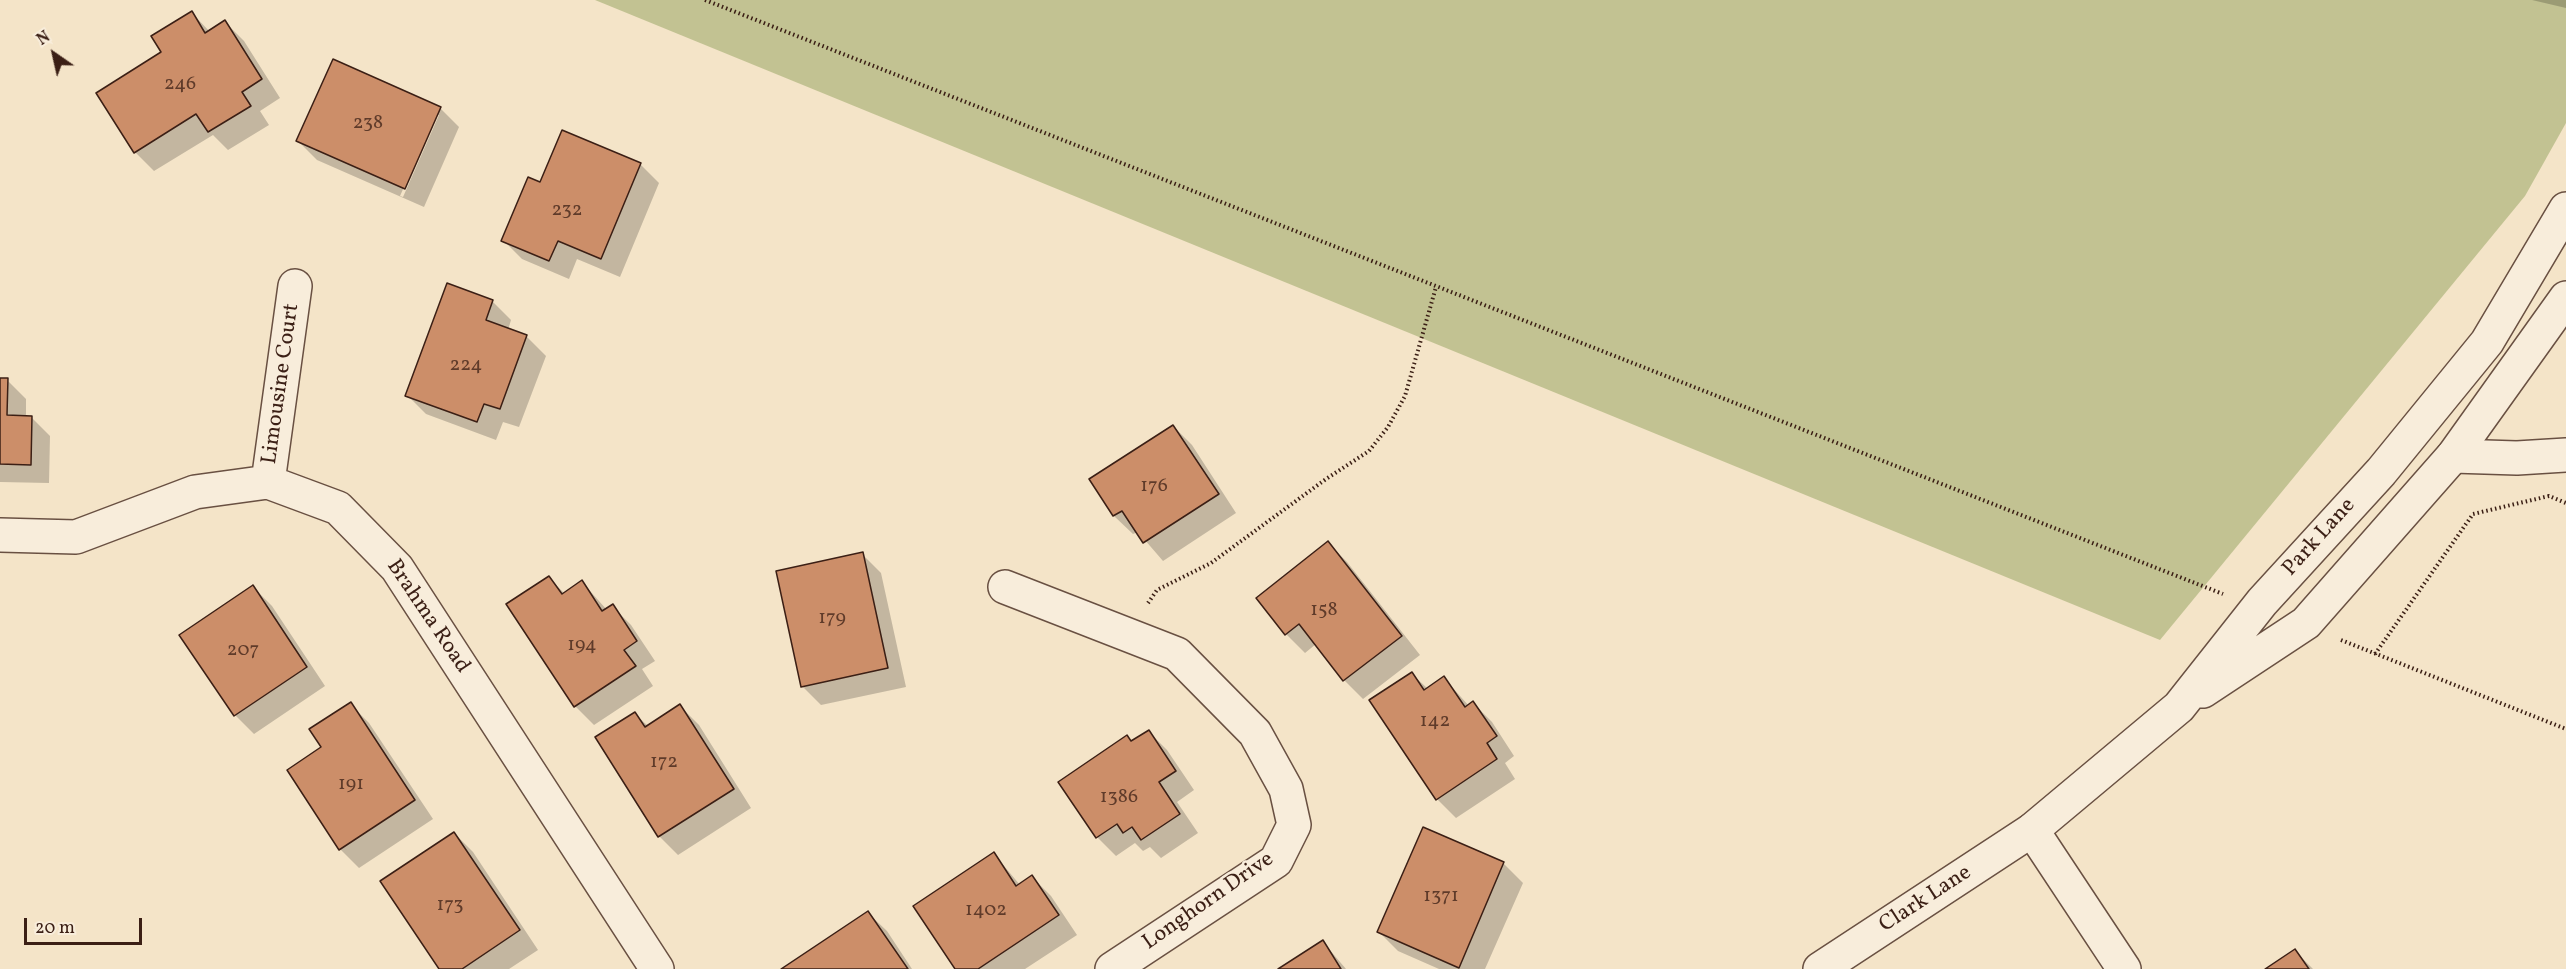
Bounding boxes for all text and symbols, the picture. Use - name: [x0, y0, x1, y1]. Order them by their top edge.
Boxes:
- north arrow: [24, 24, 84, 84]
- text: N: [33, 27, 55, 51]
- house number: 246: [164, 73, 196, 97]
- house number: 238: [353, 112, 383, 136]
- house number: 232: [551, 199, 583, 223]
- street label: Limousine Court: [258, 302, 306, 466]
- house number: 224: [450, 354, 482, 378]
- house number: 176: [1140, 475, 1168, 499]
- street label: Park Lane: [2278, 493, 2362, 583]
- street label: Brahma Road: [379, 555, 475, 679]
- house number: 158: [1310, 599, 1338, 623]
- house number: 179: [818, 607, 846, 631]
- house number: 194: [567, 634, 597, 658]
- house number: 207: [227, 639, 259, 663]
- house number: 142: [1420, 710, 1450, 734]
- house number: 172: [650, 751, 678, 775]
- house number: 191: [338, 773, 364, 797]
- house number: 1386: [1100, 786, 1138, 810]
- street label: Longhorn Drive: [1138, 847, 1280, 957]
- street label: Clark Lane: [1875, 861, 1977, 939]
- house number: 1371: [1423, 885, 1459, 909]
- house number: 173: [436, 894, 464, 918]
- house number: 1402: [965, 899, 1007, 923]
- scale bar: [27, 906, 146, 944]
- text: 20 m: [35, 916, 75, 941]

